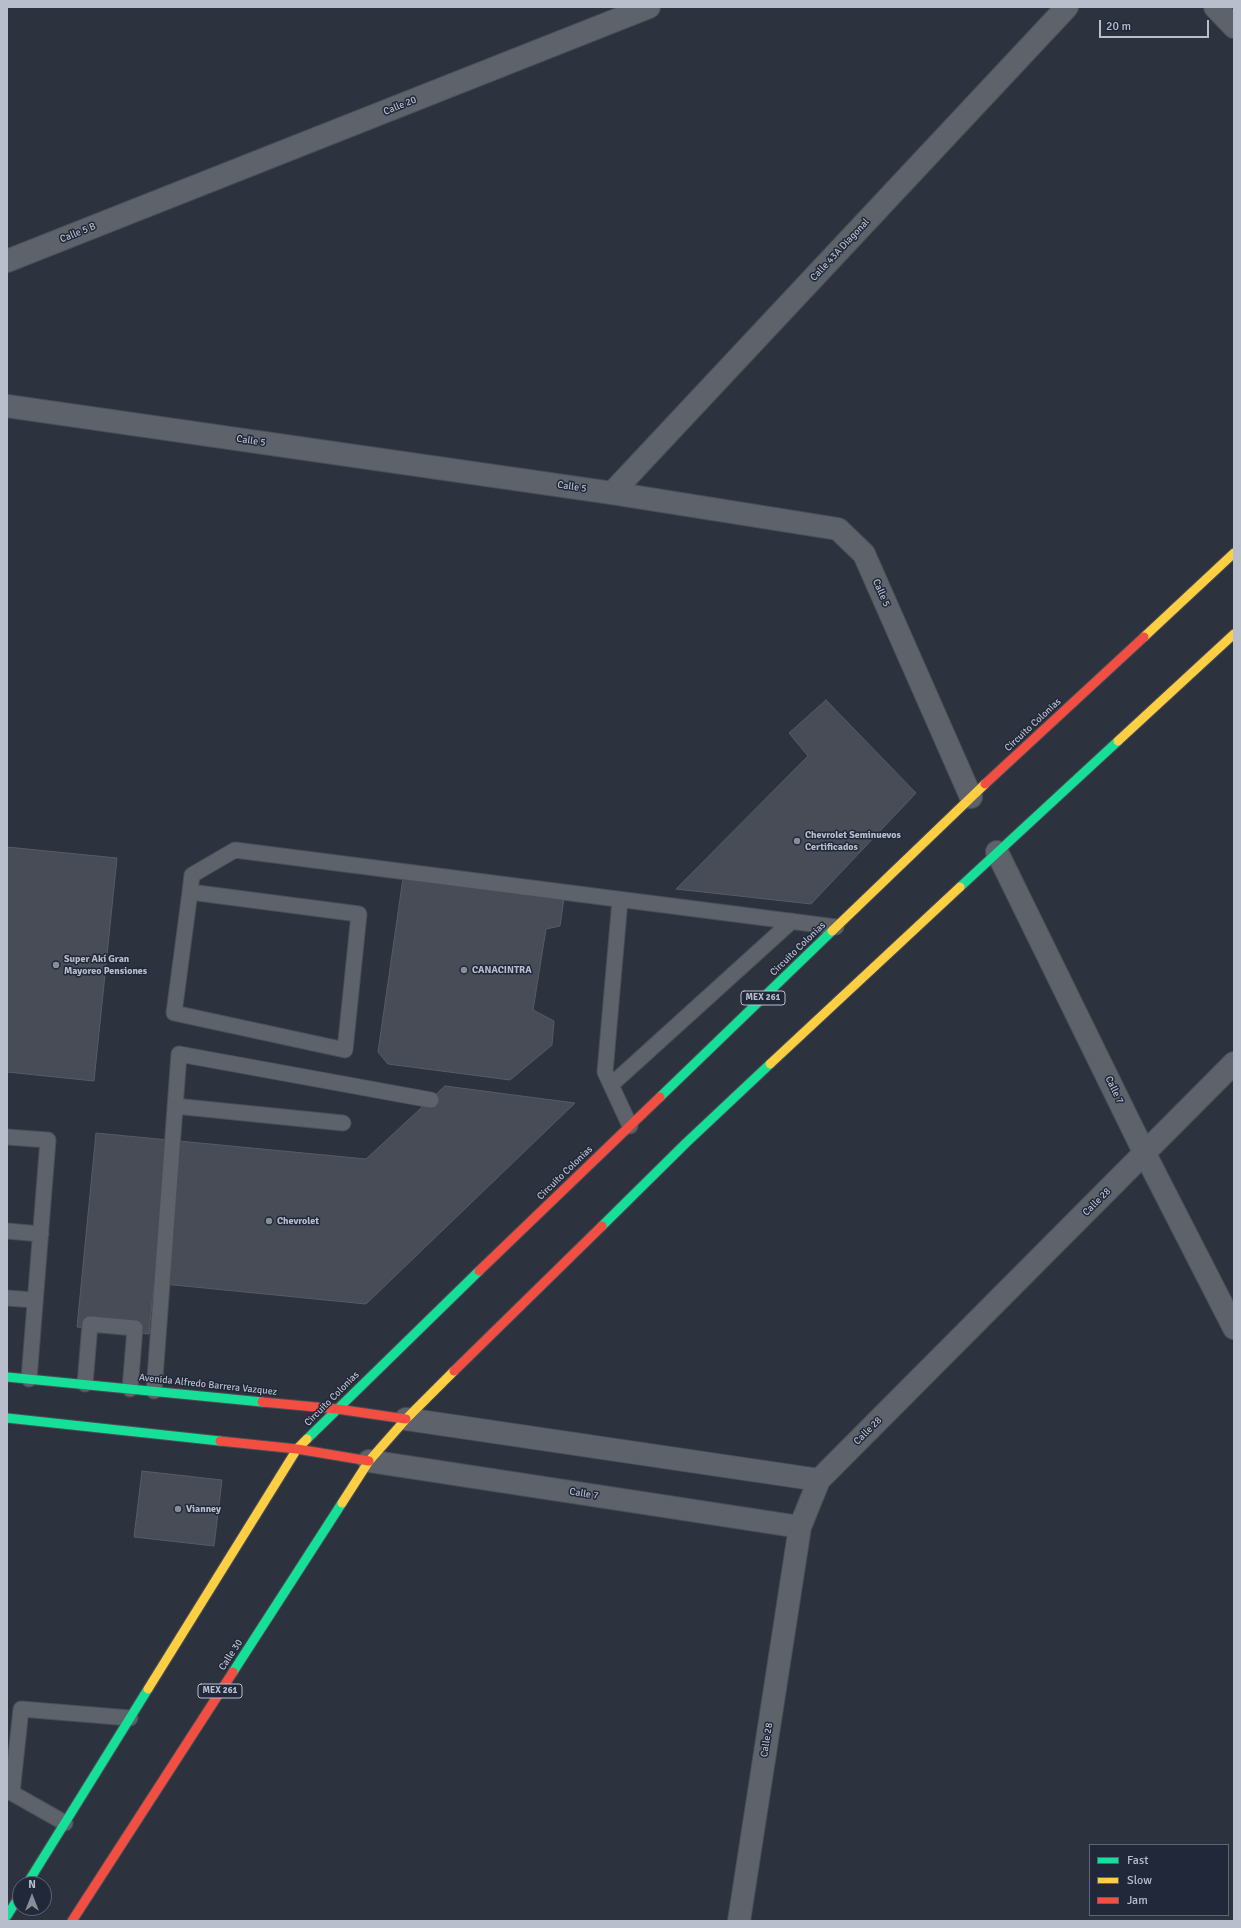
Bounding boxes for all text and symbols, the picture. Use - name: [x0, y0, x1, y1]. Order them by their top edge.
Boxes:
- scale bar: [1101, 12, 1211, 38]
- text: 20 m: [1106, 19, 1131, 34]
- street label: Calle 20: [382, 94, 418, 118]
- street label: Calle 43A Diagonal: [808, 216, 872, 284]
- street label: Calle 5 B: [58, 220, 98, 246]
- street label: Calle 5: [236, 433, 266, 449]
- street label: Calle 5: [557, 479, 587, 495]
- street label: Calle 5: [870, 577, 892, 609]
- street label: Circuito Colonias: [1002, 696, 1064, 754]
- place label: Chevrolet Seminuevos Certificados: [805, 829, 901, 852]
- marker: Chevrolet Seminuevos Certificados: [792, 836, 802, 846]
- street label: Circuito Colonias: [768, 919, 828, 979]
- place label: Super Akí Gran Mayoreo Pensiones: [64, 953, 147, 976]
- marker: Super Akí Gran Mayoreo Pensiones: [51, 960, 61, 970]
- place label: CANACINTRA: [472, 964, 532, 976]
- marker: CANACINTRA: [459, 965, 469, 975]
- road number: MEX 261: [741, 991, 785, 1005]
- street label: Calle 7: [1102, 1074, 1126, 1106]
- street label: Circuito Colonias: [535, 1143, 595, 1203]
- street label: Calle 28: [1080, 1185, 1114, 1219]
- place label: Chevrolet: [277, 1215, 319, 1227]
- marker: Chevrolet: [264, 1216, 274, 1226]
- street label: Circuito Colonias: [302, 1369, 362, 1429]
- street label: Avenida Alfredo Barrera Vazquez: [138, 1372, 278, 1398]
- street label: Calle 28: [851, 1414, 885, 1448]
- street label: Calle 7: [569, 1486, 599, 1502]
- place label: Vianney: [186, 1503, 221, 1515]
- marker: Vianney: [173, 1504, 183, 1514]
- street label: Calle 30: [217, 1637, 245, 1673]
- road number: MEX 261: [198, 1684, 242, 1698]
- street label: Calle 28: [758, 1722, 776, 1758]
- legend: [1089, 1844, 1229, 1916]
- text: Fast: [1127, 1853, 1148, 1868]
- text: Slow: [1127, 1873, 1152, 1888]
- north arrow: [12, 1876, 52, 1916]
- text: N: [28, 1878, 36, 1891]
- text: Jam: [1127, 1893, 1148, 1908]

